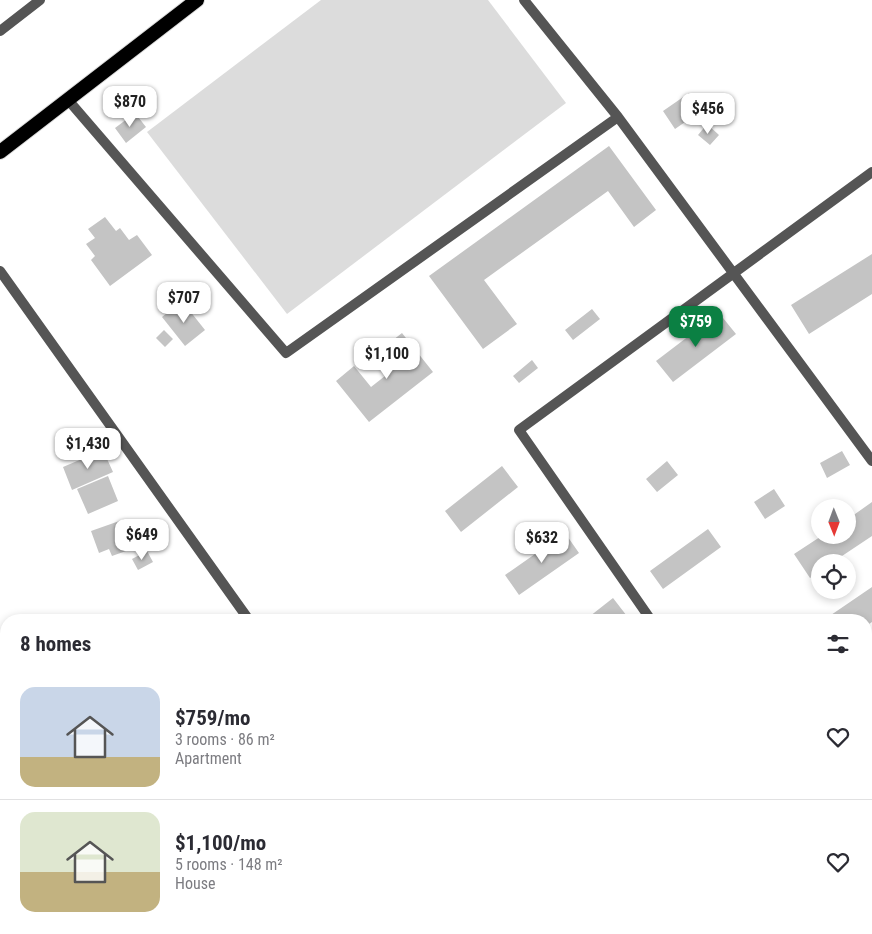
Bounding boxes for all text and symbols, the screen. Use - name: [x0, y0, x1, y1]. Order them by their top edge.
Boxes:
- pin: $870: [100, 86, 160, 128]
- text: $870: [114, 92, 146, 111]
- pin: $456: [678, 92, 738, 135]
- text: $456: [692, 99, 724, 118]
- pin: $707: [154, 282, 214, 324]
- text: $707: [168, 288, 200, 307]
- pin: $759: [666, 306, 726, 348]
- text: $759: [680, 312, 712, 331]
- pin: $1,100: [346, 338, 428, 380]
- text: $1,100: [365, 344, 409, 363]
- pin: $1,430: [47, 428, 129, 470]
- text: $1,430: [66, 434, 110, 453]
- north arrow: [811, 499, 856, 544]
- map controls: [811, 499, 856, 599]
- pin: $649: [112, 518, 172, 561]
- pin: $632: [512, 522, 572, 564]
- text: $649: [126, 525, 158, 544]
- text: $632: [526, 528, 558, 547]
- button: locate: [811, 554, 856, 599]
- icon: filters: [824, 630, 852, 658]
- text: 8 homes: [20, 632, 91, 656]
- text: $759/mo: [175, 706, 250, 730]
- icon: home: [60, 707, 120, 767]
- icon: heart: [824, 723, 852, 751]
- text: 3 rooms · 86 m²: [175, 730, 275, 749]
- text: Apartment: [175, 749, 242, 768]
- text: $1,100/mo: [175, 831, 266, 855]
- icon: home: [60, 832, 120, 892]
- icon: heart: [824, 848, 852, 876]
- text: 5 rooms · 148 m²: [175, 855, 283, 874]
- text: House: [175, 874, 215, 893]

